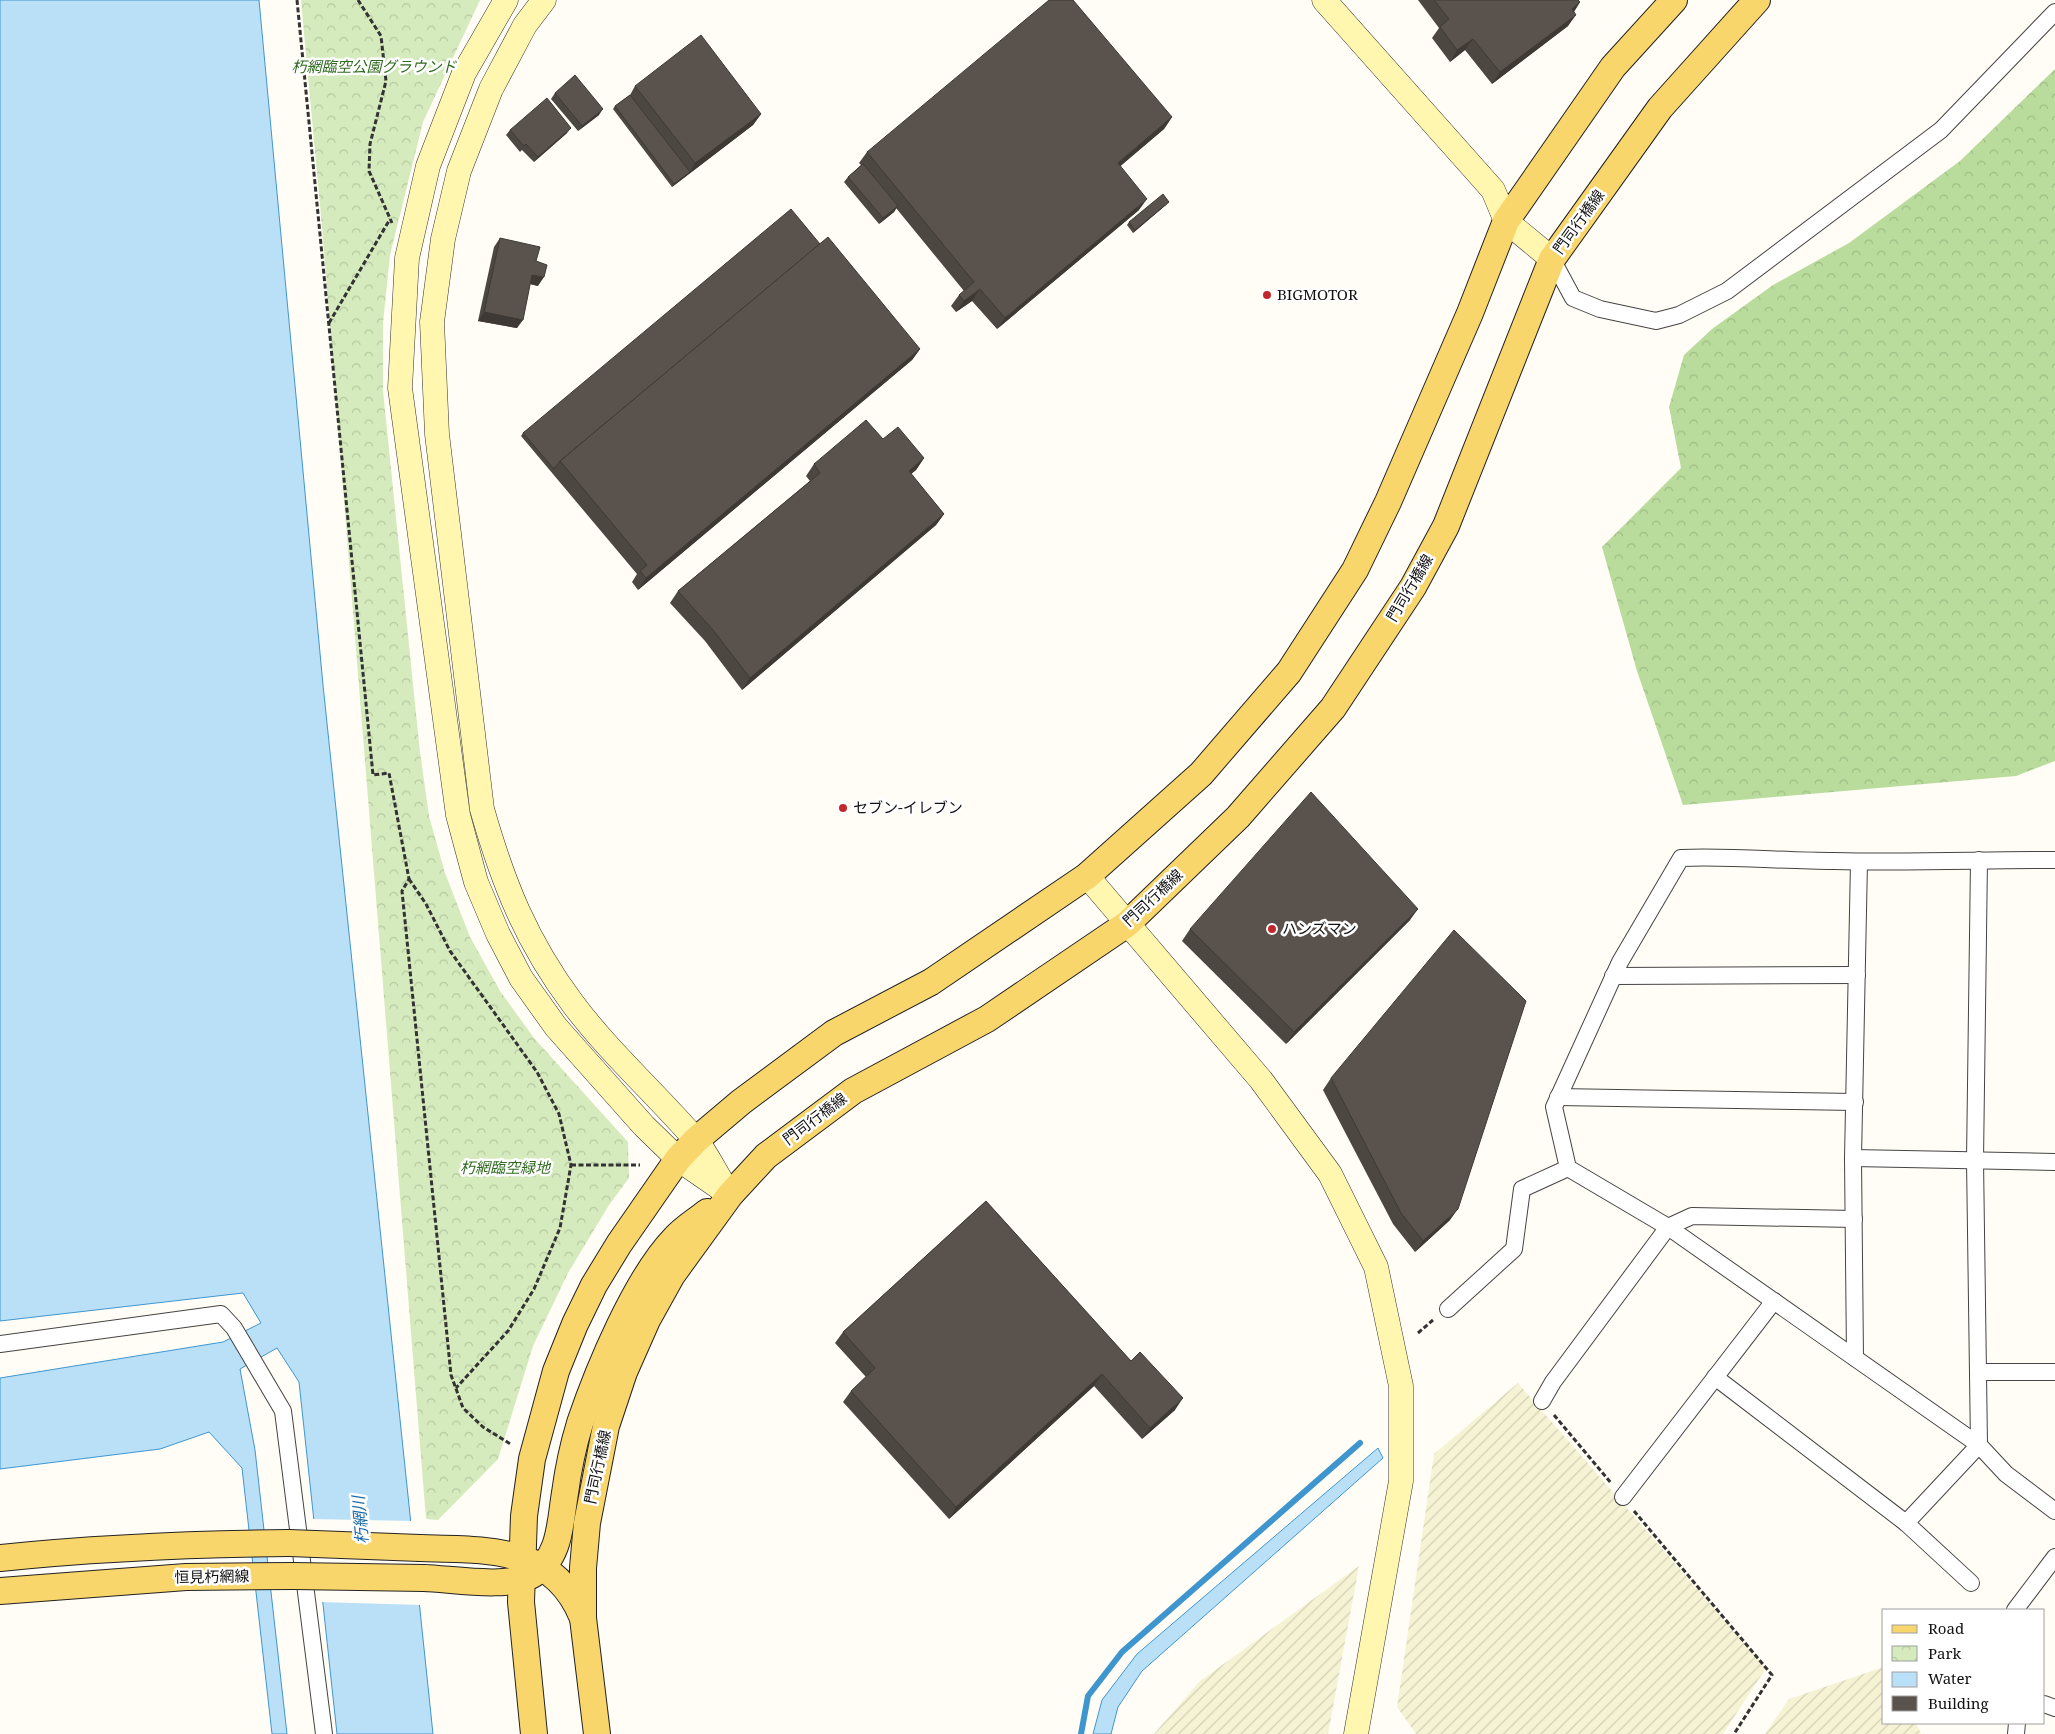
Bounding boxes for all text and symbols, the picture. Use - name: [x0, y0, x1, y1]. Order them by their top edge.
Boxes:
- park label: 朽網臨空公園グラウンド: [291, 56, 457, 76]
- street label: 門司行橋線: [1548, 185, 1608, 258]
- place label: BIGMOTOR: [1277, 284, 1358, 304]
- marker: BIGMOTOR: [1261, 289, 1273, 301]
- street label: 門司行橋線: [1381, 550, 1437, 625]
- place label: セブン-イレブン: [853, 797, 963, 817]
- marker: セブン-イレブン: [837, 802, 849, 814]
- street label: 門司行橋線: [1118, 864, 1187, 930]
- place label: ハンズマン: [1282, 918, 1357, 938]
- marker: ハンズマン: [1266, 923, 1278, 935]
- street label: 門司行橋線: [778, 1088, 850, 1149]
- park label: 朽網臨空緑地: [460, 1157, 552, 1177]
- street label: 門司行橋線: [579, 1428, 615, 1506]
- water label: 朽網川: [347, 1493, 373, 1545]
- street label: 恒見朽網線: [174, 1565, 250, 1587]
- legend: [1882, 1609, 2045, 1724]
- text: Road: [1928, 1618, 1964, 1638]
- text: Park: [1928, 1643, 1962, 1663]
- text: Water: [1928, 1668, 1971, 1688]
- text: Building: [1928, 1693, 1989, 1713]

